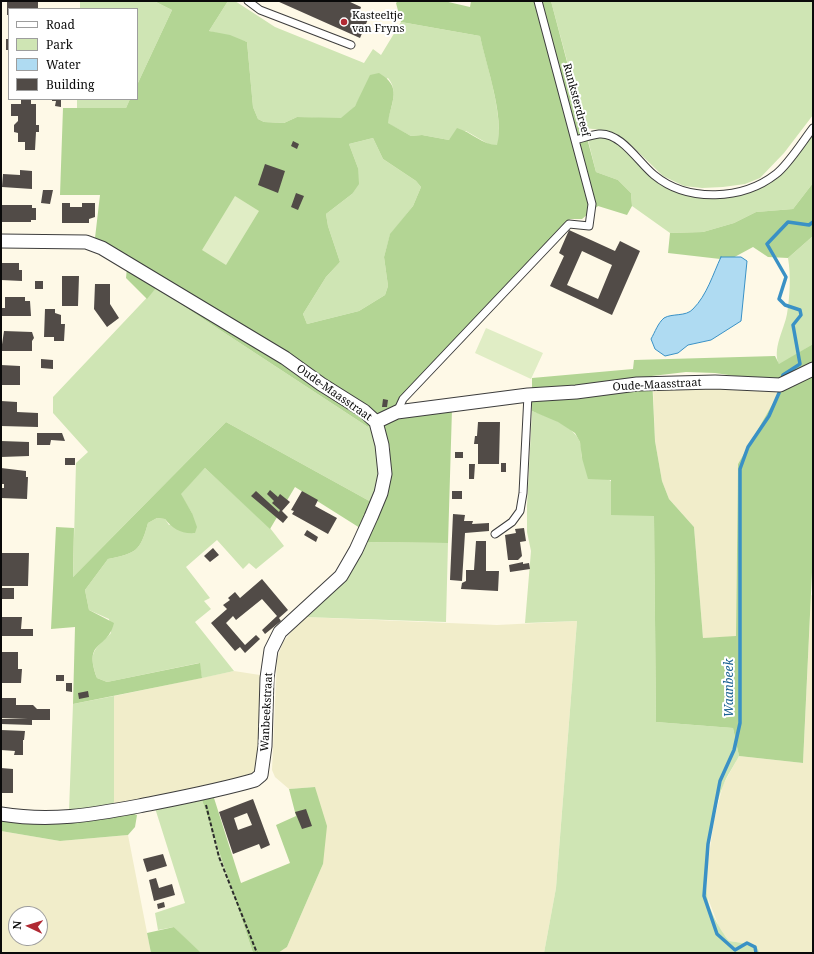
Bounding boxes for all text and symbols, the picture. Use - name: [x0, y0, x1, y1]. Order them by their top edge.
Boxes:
- legend: [8, 8, 138, 100]
- place label: Kasteeltje van Fryns: [352, 9, 404, 35]
- text: Road: [46, 16, 75, 33]
- marker: Kasteeltje van Fryns: [339, 17, 349, 27]
- text: Park: [46, 36, 73, 53]
- text: Water: [46, 56, 81, 73]
- street label: Runksterdreef: [560, 62, 592, 138]
- text: Building: [46, 76, 94, 93]
- street label: Oude-Maasstraat: [294, 362, 374, 424]
- street label: Oude-Maasstraat: [612, 376, 702, 394]
- water label: Waanbeek: [723, 659, 737, 717]
- street label: Wanbeekstraat: [258, 672, 276, 752]
- north arrow: [8, 906, 48, 946]
- text: N: [9, 920, 24, 930]

